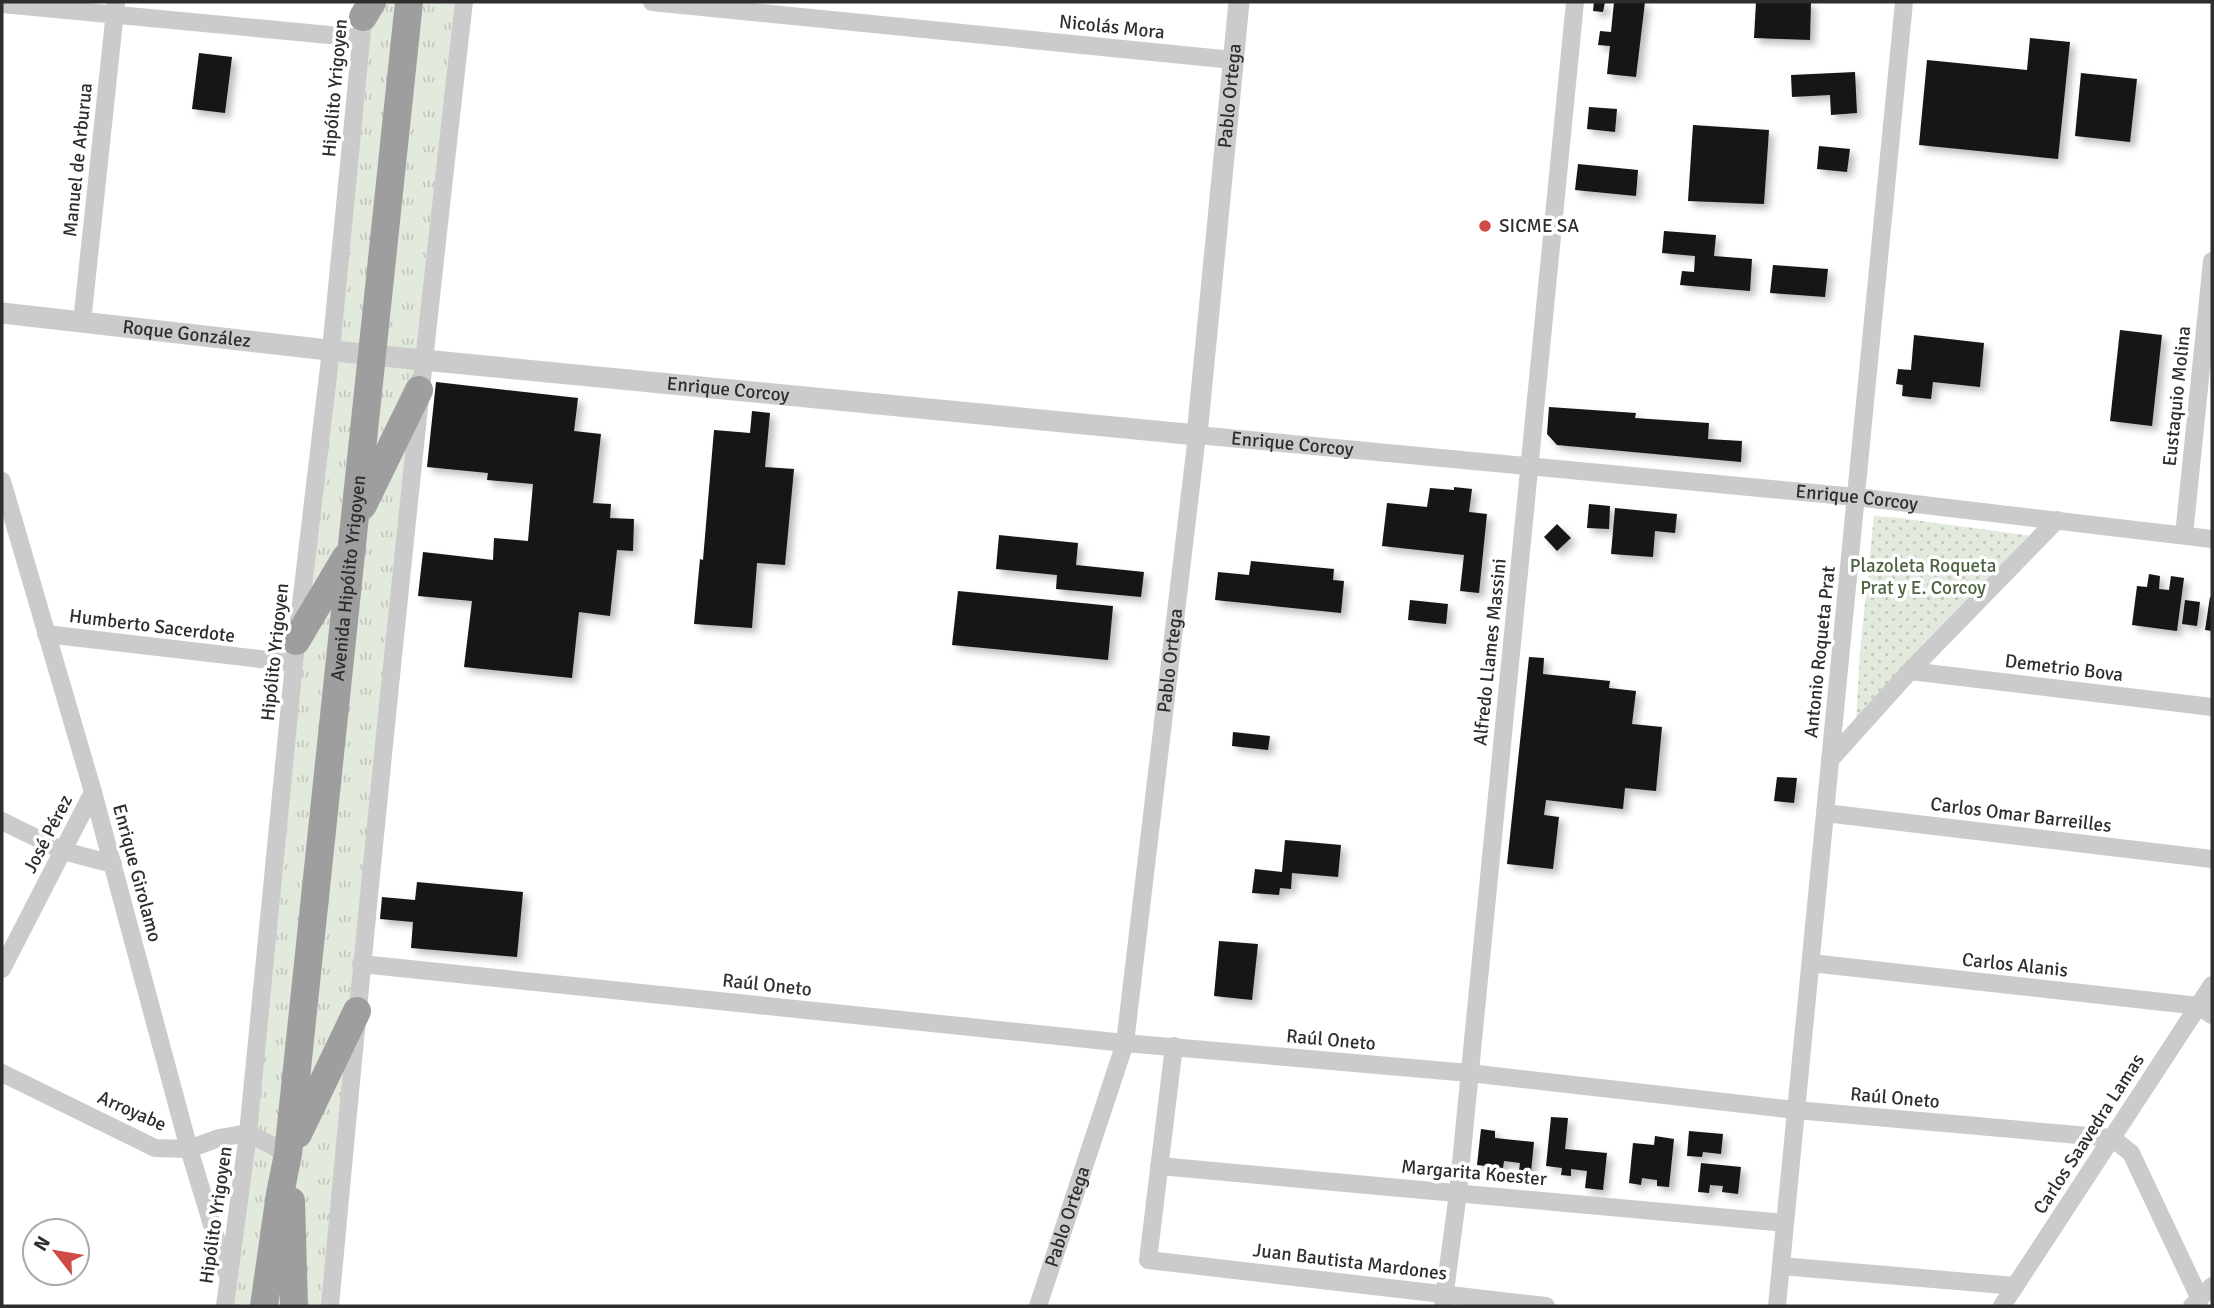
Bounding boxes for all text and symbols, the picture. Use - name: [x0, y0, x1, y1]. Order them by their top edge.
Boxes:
- street label: Nicolás Mora: [1058, 10, 1166, 44]
- street label: Hipólito Yrigoyen: [317, 18, 353, 158]
- street label: Pablo Ortega: [1213, 42, 1247, 149]
- street label: Manuel de Arburua: [58, 82, 98, 238]
- place label: SICME SA: [1499, 214, 1579, 238]
- marker: SICME SA: [1477, 218, 1493, 234]
- street label: Roque González: [121, 315, 252, 353]
- street label: Eustaquio Molina: [2158, 325, 2196, 467]
- street label: Enrique Corcoy: [666, 372, 790, 407]
- street label: Enrique Corcoy: [1230, 426, 1355, 462]
- street label: Avenida Hipólito Yrigoyen: [326, 474, 371, 682]
- street label: Enrique Corcoy: [1794, 479, 1919, 516]
- park label: Plazoleta Roqueta Prat y E. Corcoy: [1850, 554, 1996, 600]
- street label: Alfredo Llames Massini: [1468, 557, 1512, 747]
- street label: Antonio Roqueta Prat: [1799, 565, 1841, 739]
- street label: Hipólito Yrigoyen: [256, 582, 294, 722]
- street label: Humberto Sacerdote: [68, 604, 236, 648]
- street label: Pablo Ortega: [1152, 607, 1188, 714]
- street label: Demetrio Bova: [2003, 649, 2125, 687]
- street label: José Pérez: [18, 791, 78, 877]
- street label: Carlos Omar Barreilles: [1929, 792, 2113, 838]
- street label: Enrique Girolamo: [107, 801, 167, 945]
- street label: Carlos Alanis: [1961, 948, 2069, 982]
- street label: Raúl Oneto: [721, 968, 813, 1002]
- street label: Raúl Oneto: [1285, 1024, 1377, 1056]
- street label: Carlos Saavedra Lamas: [2028, 1049, 2150, 1219]
- street label: Raúl Oneto: [1849, 1082, 1941, 1114]
- street label: Arroyabe: [94, 1085, 170, 1137]
- street label: Hipólito Yrigoyen: [194, 1145, 238, 1285]
- street label: Margarita Koester: [1400, 1155, 1548, 1191]
- street label: Pablo Ortega: [1040, 1163, 1095, 1270]
- north arrow: [21, 1217, 91, 1287]
- text: N: [29, 1232, 56, 1256]
- street label: Juan Bautista Mardones: [1252, 1238, 1448, 1286]

